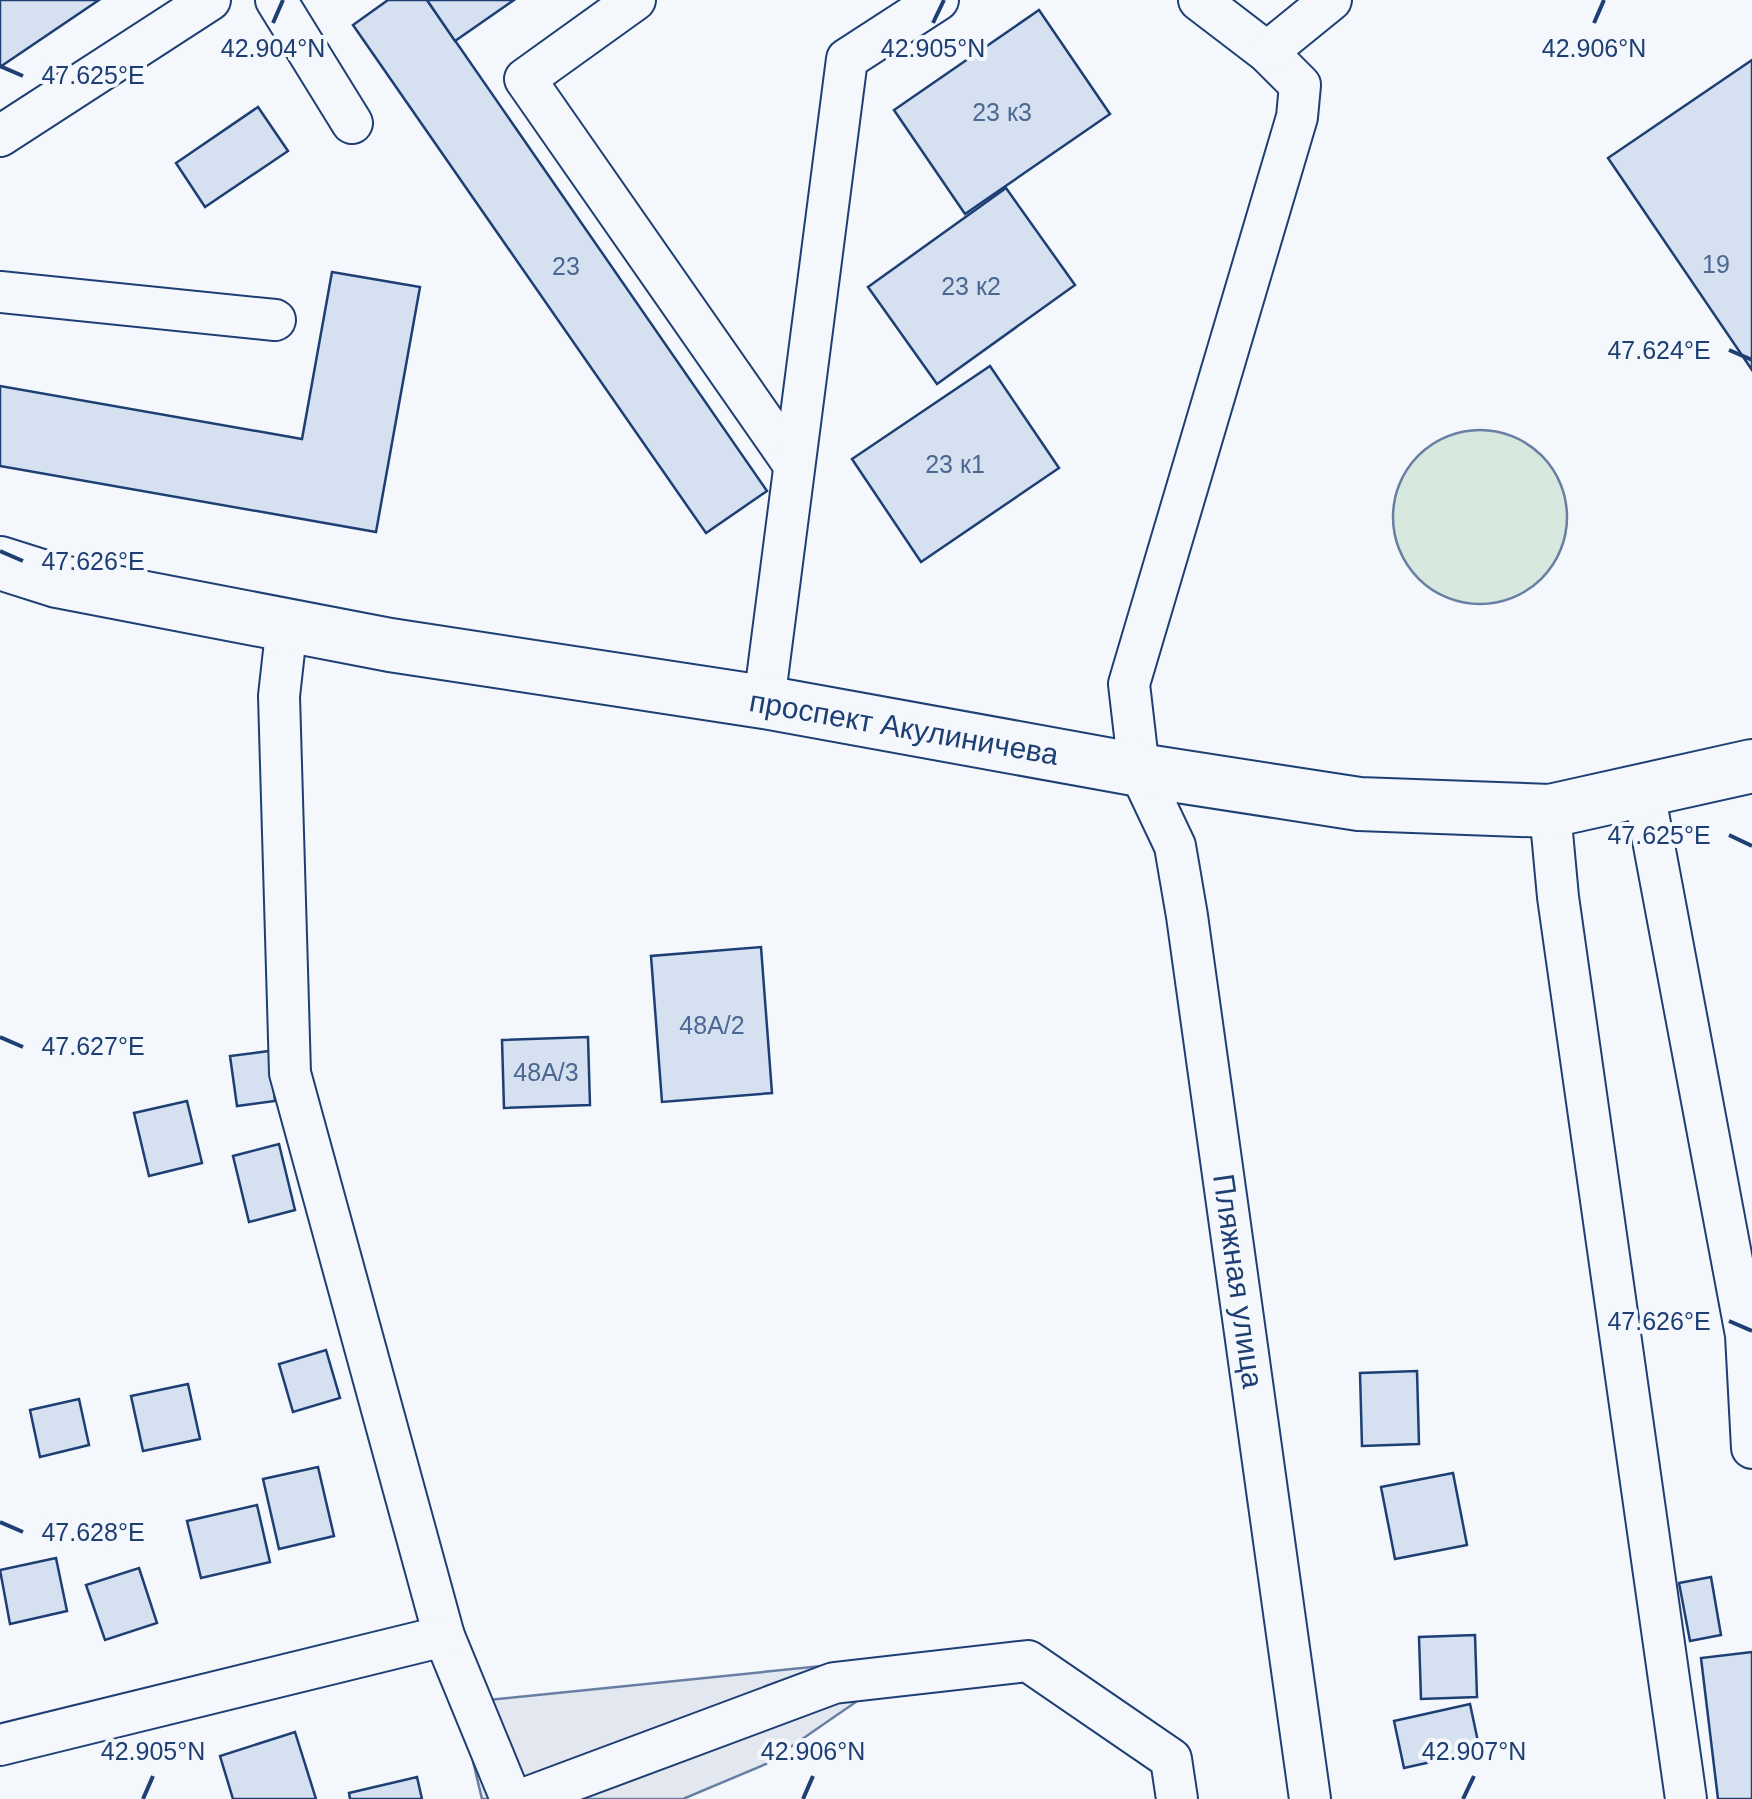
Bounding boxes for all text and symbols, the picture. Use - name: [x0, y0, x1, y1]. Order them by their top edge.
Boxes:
- text: 42.904°N: [221, 34, 325, 62]
- text: 42.905°N: [881, 34, 985, 62]
- text: 42.906°N: [1542, 34, 1646, 62]
- text: 47.625°E: [41, 61, 145, 89]
- house number: 23 к3: [972, 98, 1032, 126]
- house number: 19: [1702, 250, 1730, 278]
- house number: 23: [552, 252, 580, 280]
- house number: 23 к2: [941, 272, 1001, 300]
- text: 47.624°E: [1607, 336, 1711, 364]
- house number: 23 к1: [925, 450, 985, 478]
- text: 47.626°E: [41, 547, 145, 575]
- street label: проспект Акулиничева: [747, 684, 1061, 771]
- text: 47.625°E: [1607, 821, 1711, 849]
- house number: 48А/2: [679, 1011, 745, 1039]
- text: 47.627°E: [41, 1032, 145, 1060]
- house number: 48А/3: [513, 1058, 579, 1086]
- street label: Пляжная улица: [1207, 1172, 1270, 1390]
- text: 47.626°E: [1607, 1307, 1711, 1335]
- text: 47.628°E: [41, 1518, 145, 1546]
- text: 42.905°N: [101, 1737, 205, 1765]
- text: 42.906°N: [761, 1737, 865, 1765]
- text: 42.907°N: [1422, 1737, 1526, 1765]

